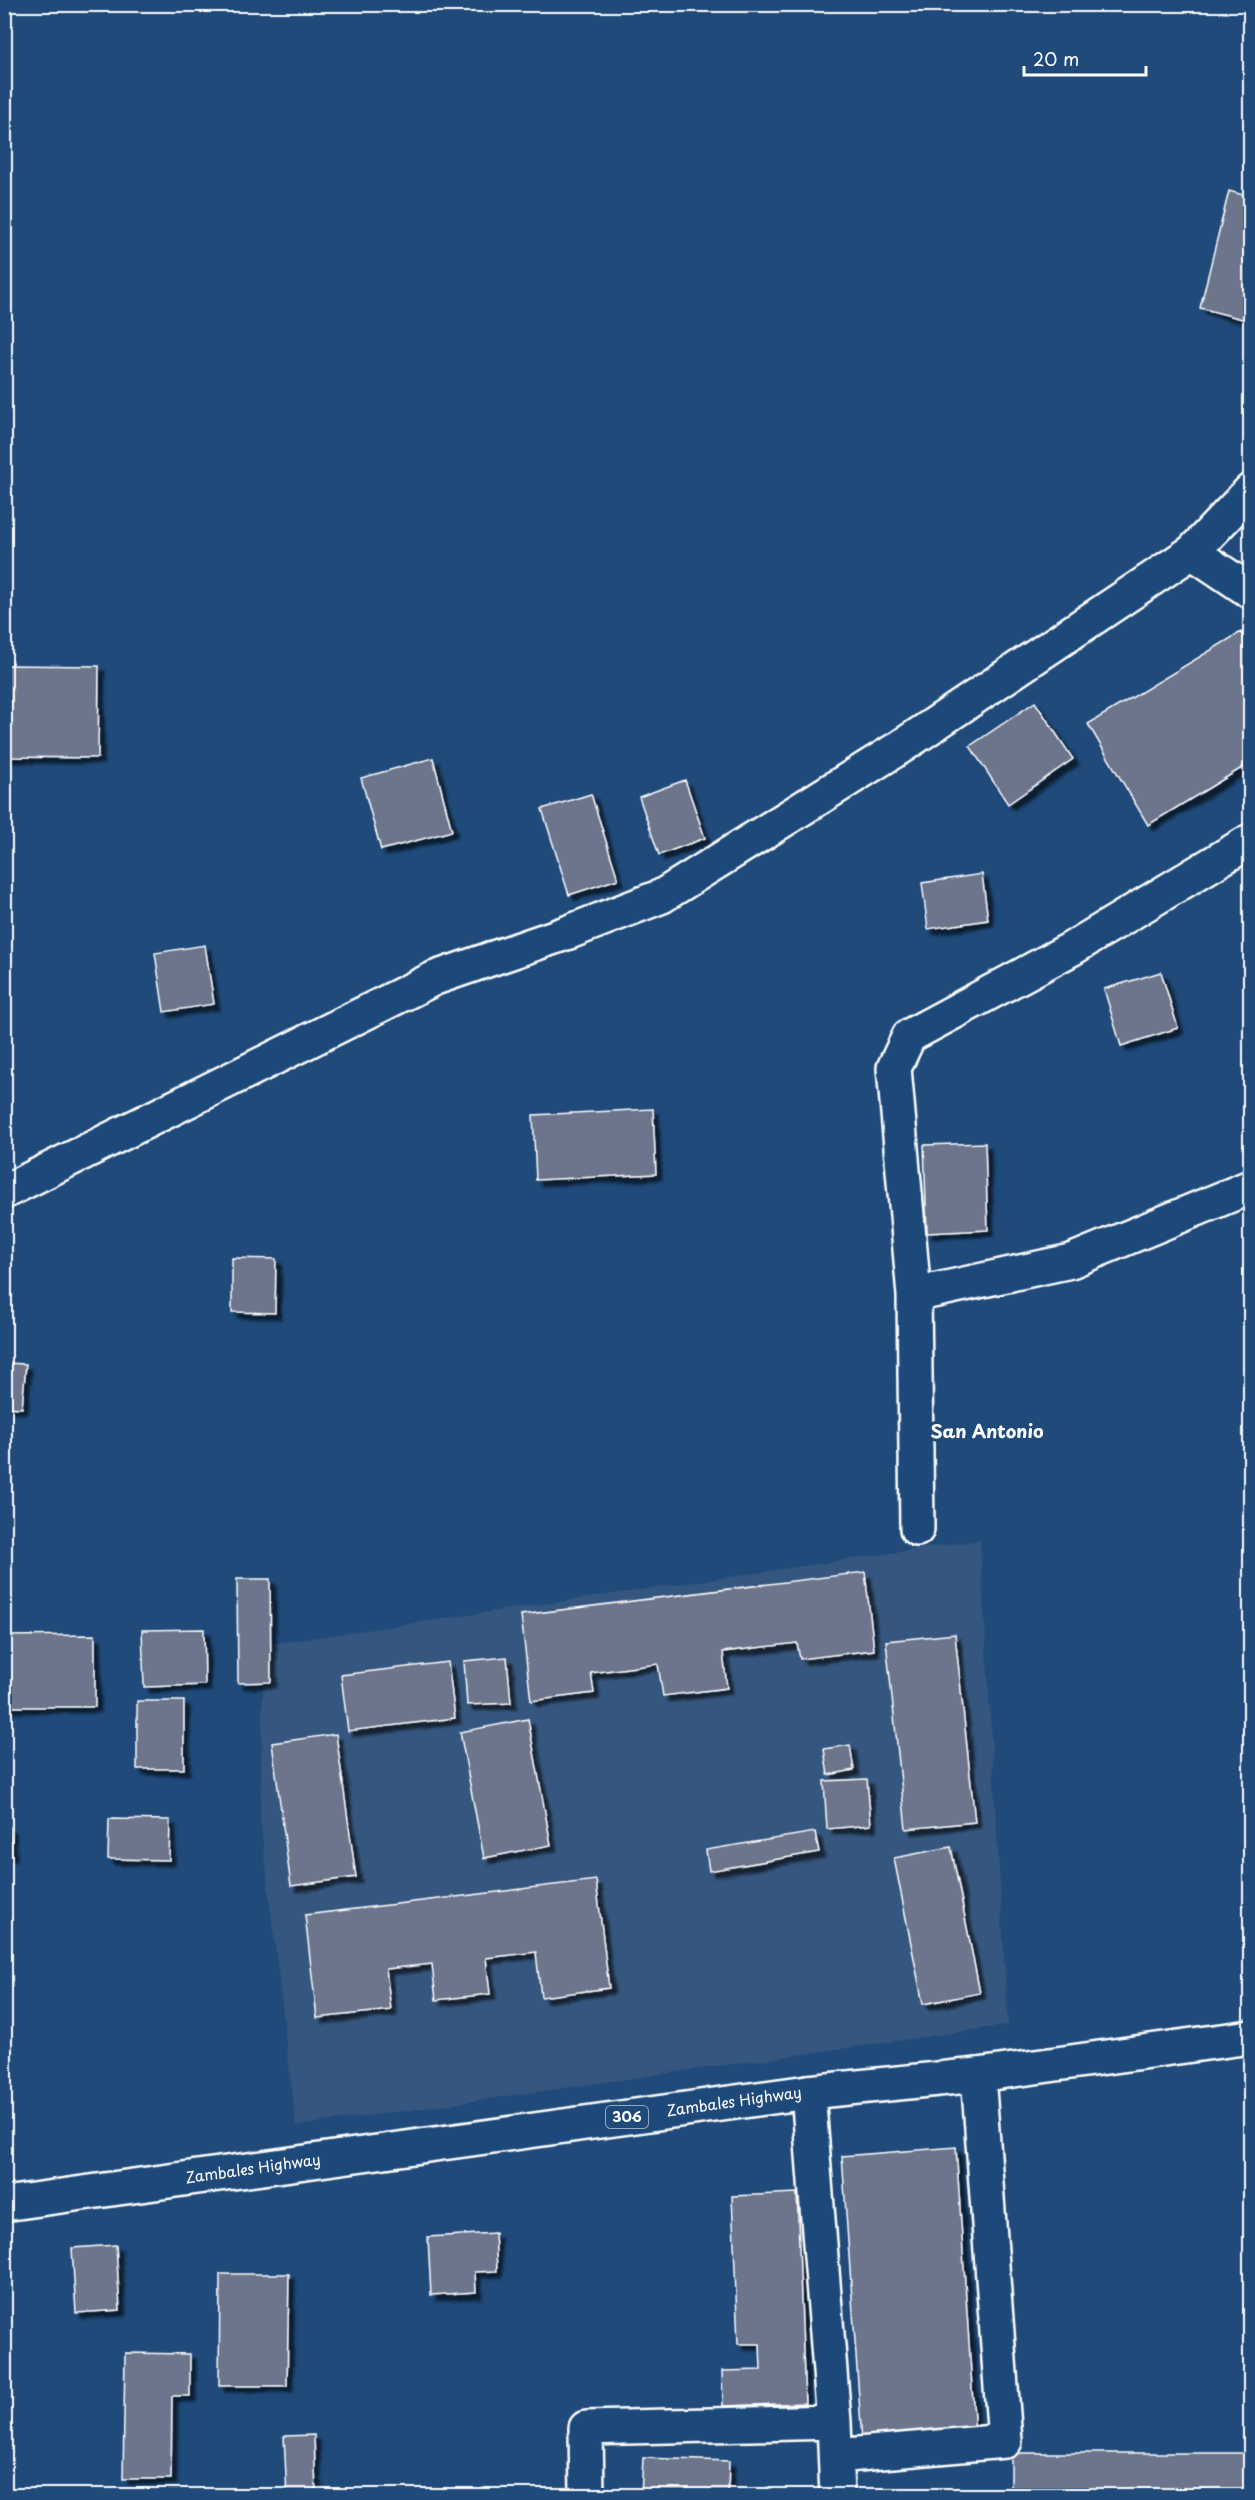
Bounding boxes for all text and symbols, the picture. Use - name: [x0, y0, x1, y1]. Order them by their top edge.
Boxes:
- scale bar: [1024, 39, 1146, 77]
- text: 20 m: [1033, 45, 1079, 72]
- district label: San Antonio: [930, 1417, 1044, 1444]
- street label: Zambales Highway: [665, 2080, 803, 2121]
- road number: 306: [606, 2106, 648, 2128]
- street label: Zambales Highway: [184, 2147, 322, 2188]

